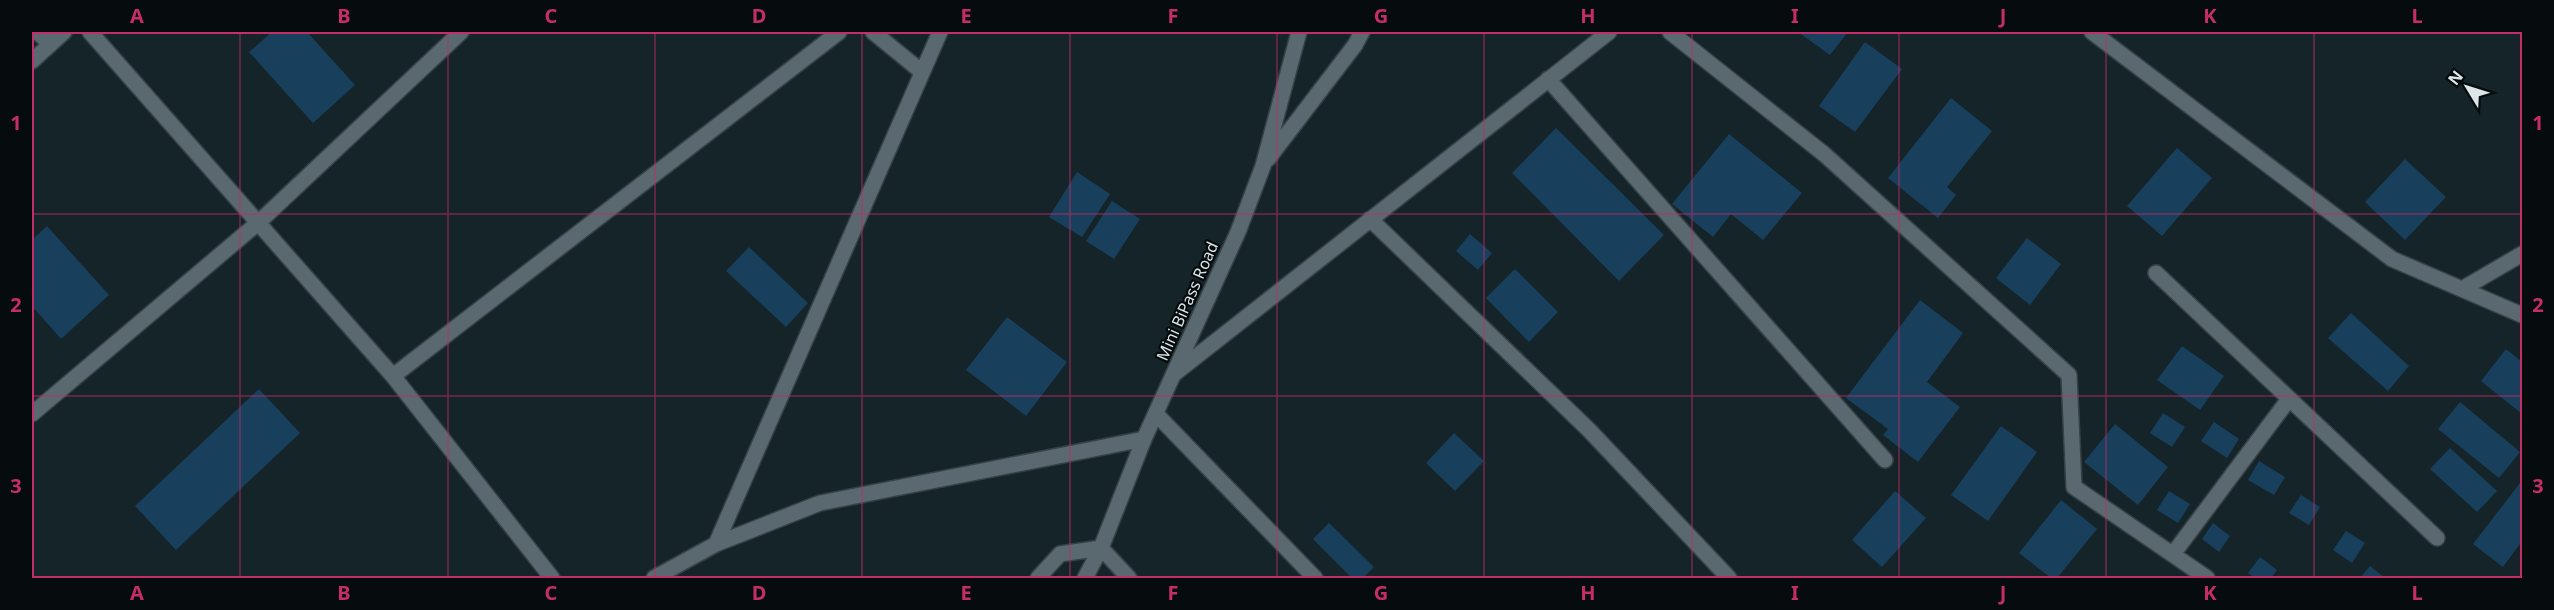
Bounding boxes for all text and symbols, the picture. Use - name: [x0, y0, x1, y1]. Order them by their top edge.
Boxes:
- text: A: [130, 2, 144, 29]
- text: B: [337, 2, 351, 29]
- text: C: [545, 2, 558, 29]
- text: D: [752, 2, 766, 29]
- text: E: [960, 2, 972, 29]
- text: F: [1168, 2, 1178, 29]
- text: G: [1374, 2, 1388, 29]
- text: H: [1580, 2, 1596, 29]
- text: I: [1791, 2, 1799, 29]
- text: J: [1998, 2, 2006, 29]
- text: K: [2203, 2, 2217, 29]
- text: L: [2411, 2, 2423, 29]
- north arrow: [2437, 57, 2497, 117]
- text: N: [2443, 66, 2468, 90]
- text: 1: [10, 109, 22, 136]
- text: 1: [2532, 109, 2544, 136]
- street label: Mini BiPass Road: [1151, 238, 1223, 364]
- text: 2: [10, 291, 22, 318]
- text: 2: [2532, 291, 2544, 318]
- text: 3: [10, 472, 22, 499]
- text: 3: [2532, 472, 2544, 499]
- text: A: [130, 579, 144, 606]
- text: B: [337, 579, 351, 606]
- text: C: [545, 579, 558, 606]
- text: D: [752, 579, 766, 606]
- text: E: [960, 579, 972, 606]
- text: F: [1168, 579, 1178, 606]
- text: G: [1374, 579, 1388, 606]
- text: H: [1580, 579, 1596, 606]
- text: I: [1791, 579, 1799, 606]
- text: J: [1998, 579, 2006, 606]
- text: K: [2203, 579, 2217, 606]
- text: L: [2411, 579, 2423, 606]

